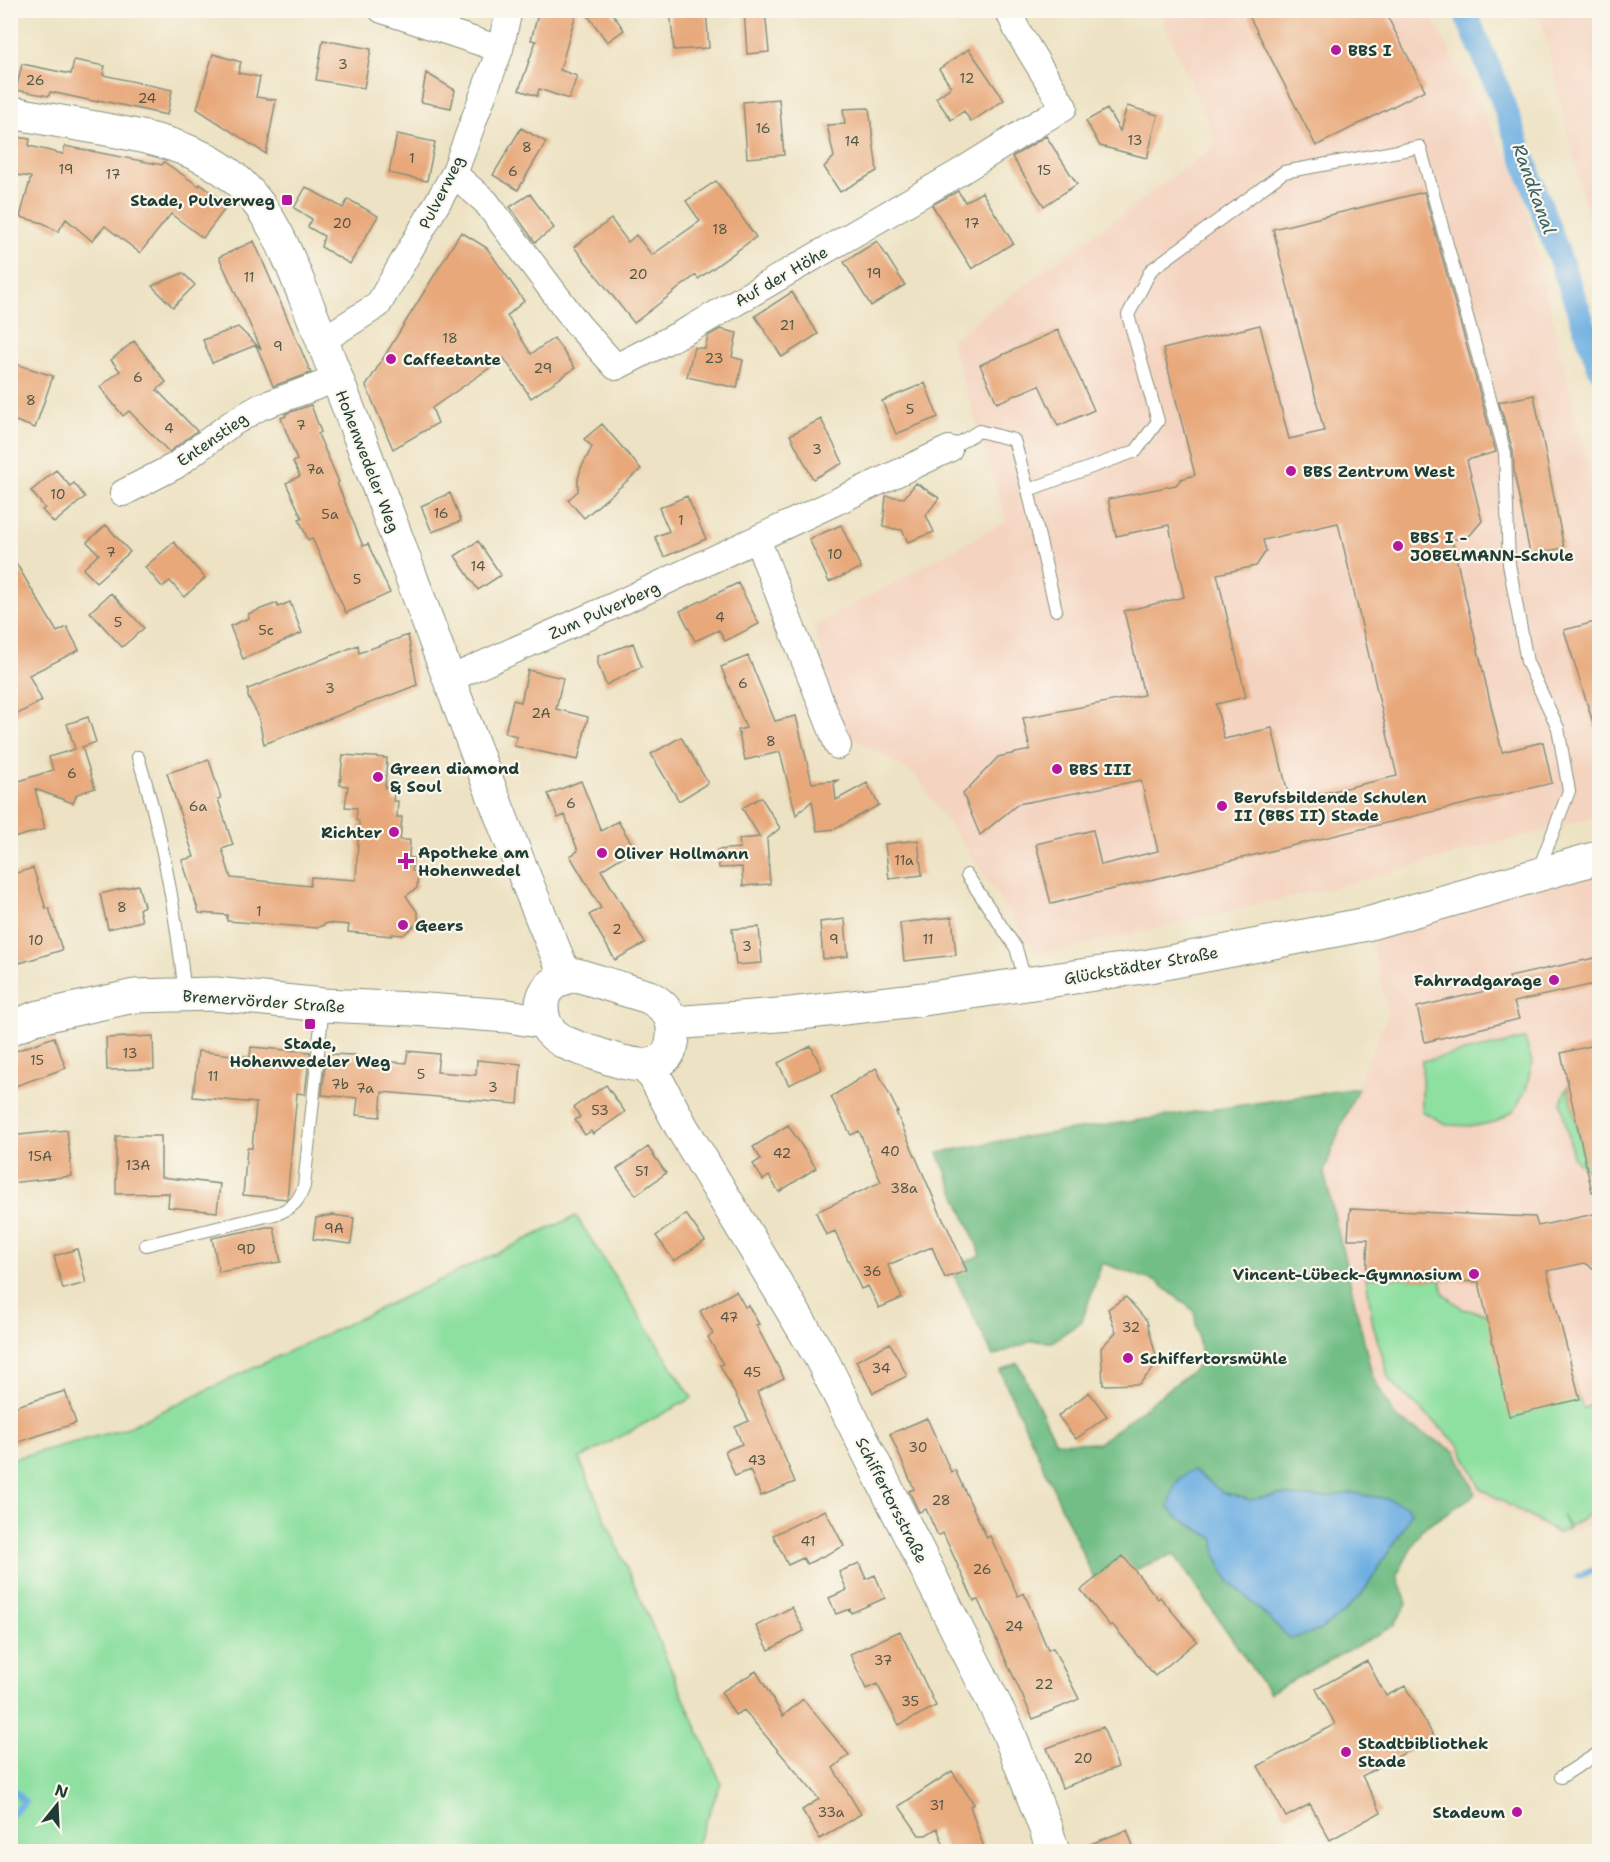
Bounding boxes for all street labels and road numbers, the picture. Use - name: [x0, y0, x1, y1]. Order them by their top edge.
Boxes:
- street label: Pulverweg: [414, 152, 469, 233]
- street label: Auf der Höhe: [731, 241, 832, 312]
- street label: Hohenwedeler Weg: [331, 387, 404, 536]
- street label: Entenstieg: [173, 407, 252, 471]
- street label: Zum Pulverberg: [545, 577, 663, 644]
- street label: Glückstädter Straße: [1062, 942, 1220, 989]
- street label: Bremervörder Straße: [182, 985, 346, 1018]
- street label: Schiffertorsstraße: [851, 1434, 932, 1567]

